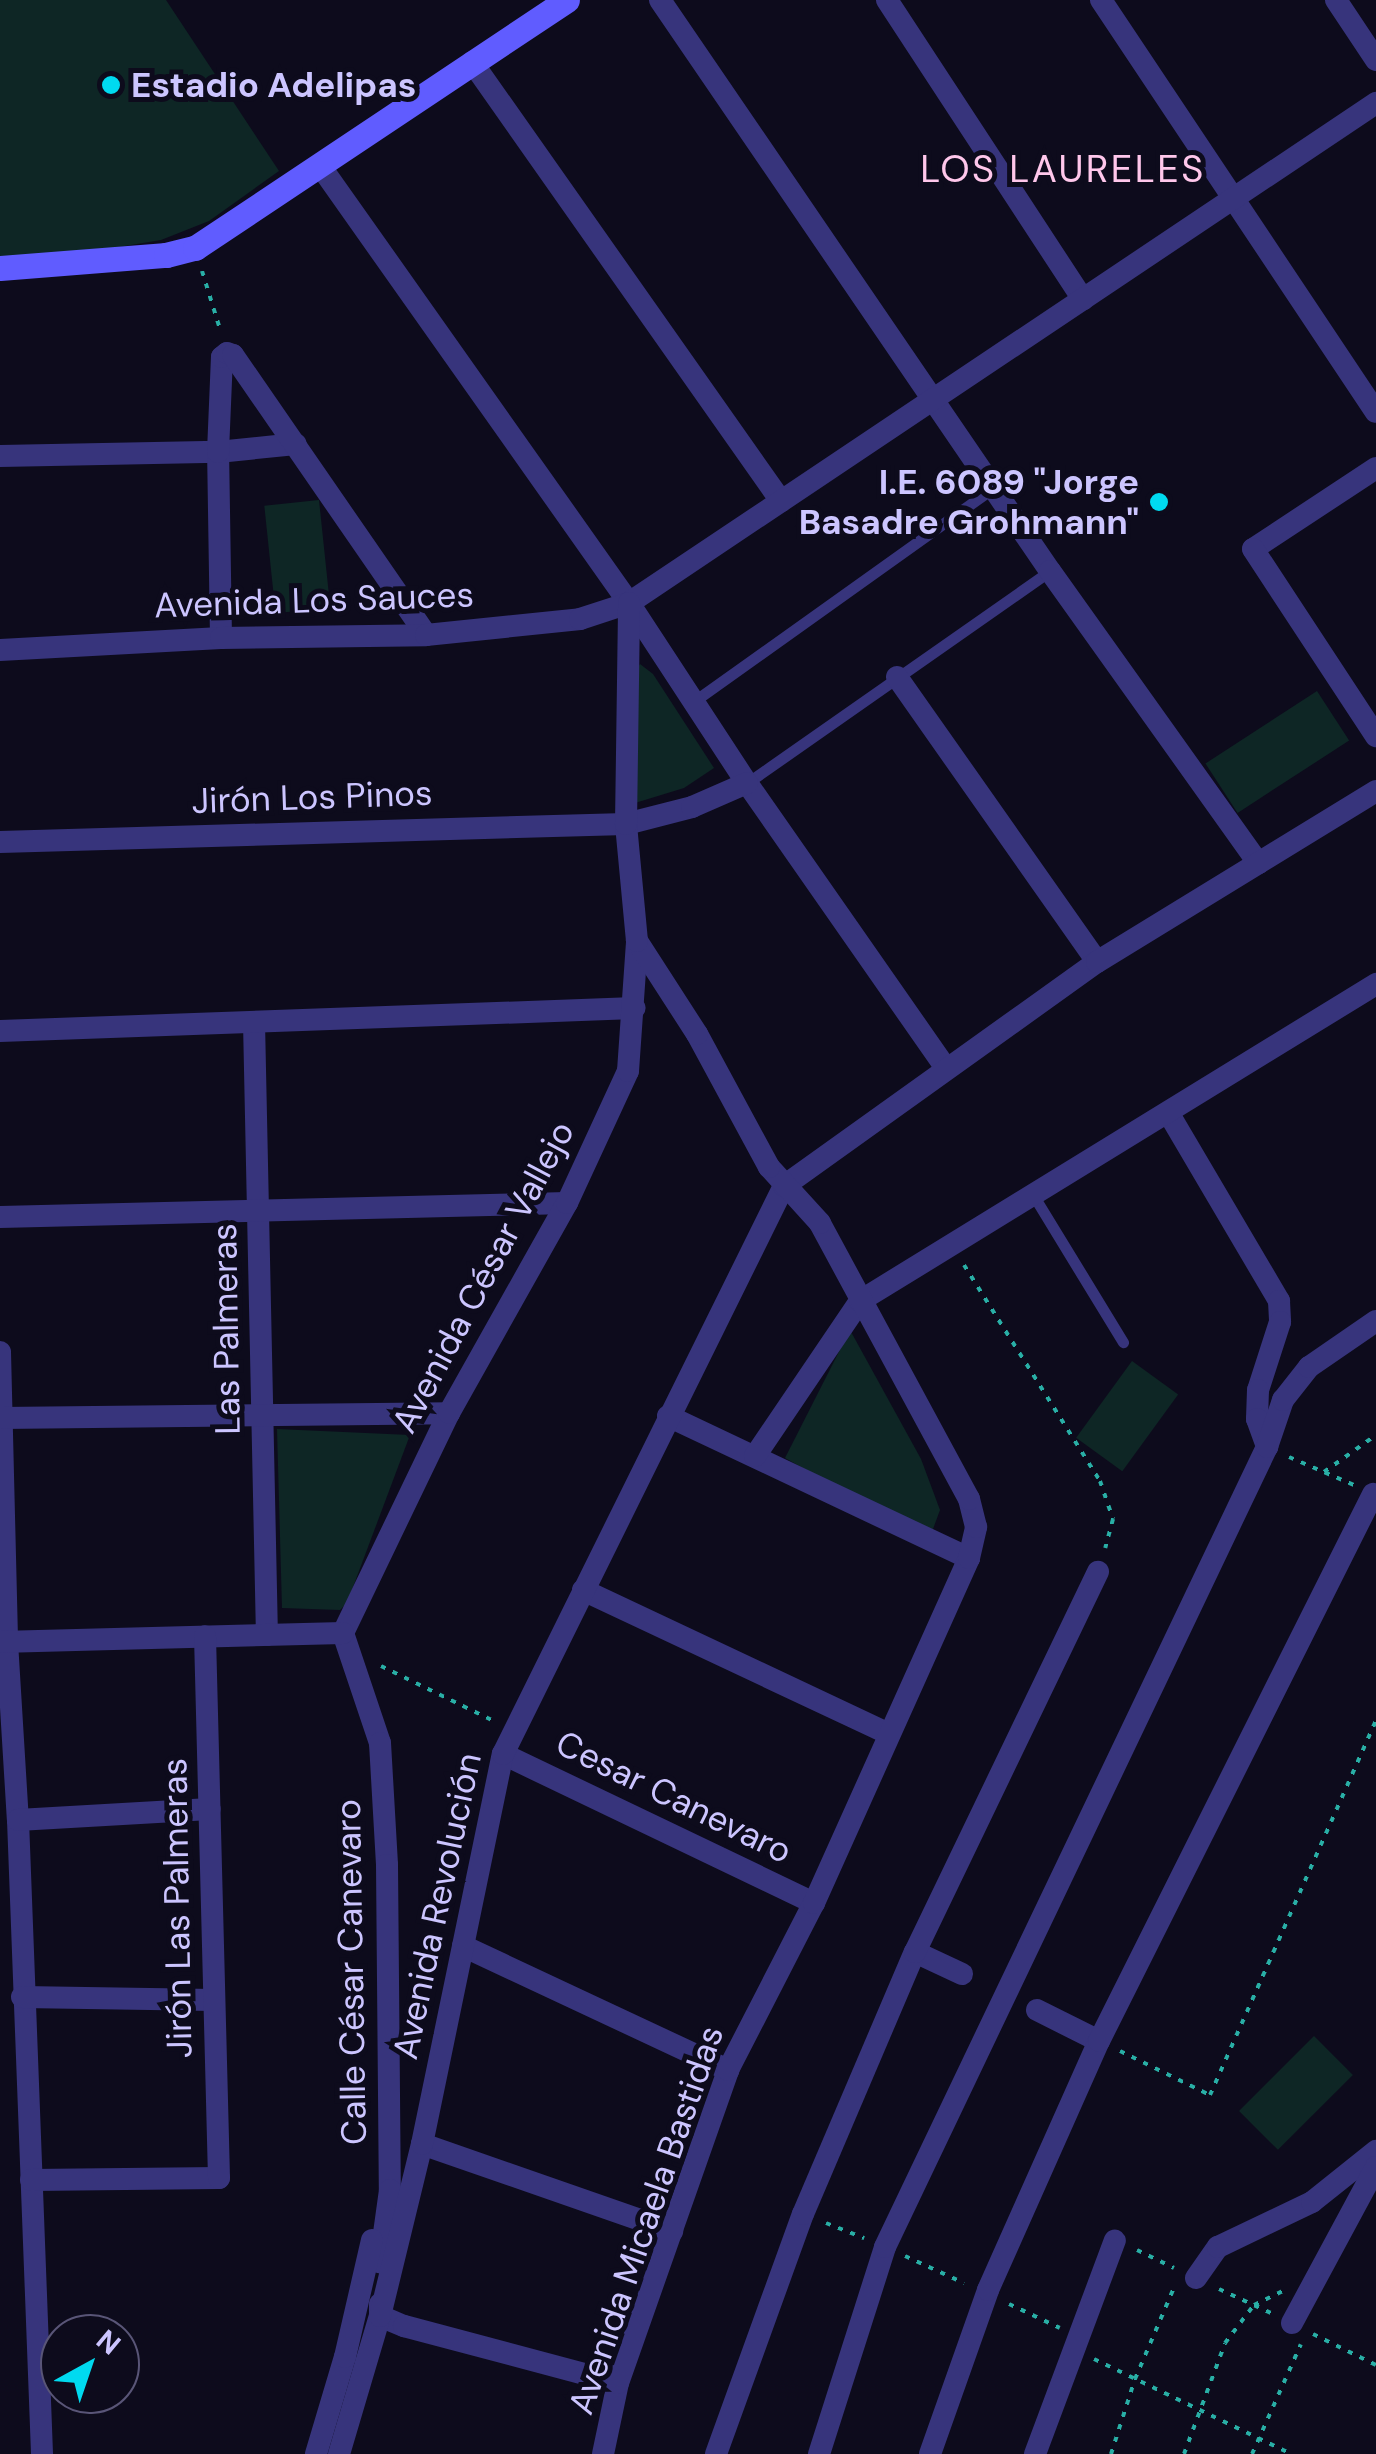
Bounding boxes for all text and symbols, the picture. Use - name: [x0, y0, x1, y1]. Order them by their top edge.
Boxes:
- place label: Estadio Adelipas: [131, 64, 416, 106]
- marker: Estadio Adelipas: [100, 74, 122, 96]
- district label: LOS LAURELES: [920, 147, 1206, 193]
- place label: I.E. 6089 "Jorge Basadre Grohmann": [799, 461, 1139, 543]
- marker: I.E. 6089 "Jorge Basadre Grohmann": [1148, 491, 1170, 513]
- street label: Avenida Los Sauces: [153, 573, 475, 627]
- street label: Jirón Los Pinos: [191, 772, 433, 822]
- street label: Avenida César Vallejo: [383, 1114, 583, 1440]
- street label: Las Palmeras: [203, 1223, 249, 1435]
- street label: Cesar Canevaro: [549, 1722, 799, 1872]
- street label: Avenida Revolución: [384, 1749, 490, 2063]
- street label: Jirón Las Palmeras: [153, 1758, 201, 2058]
- street label: Calle César Canevaro: [327, 1799, 375, 2145]
- street label: Avenida Micaela Bastidas: [560, 2020, 732, 2420]
- north arrow: [40, 2314, 140, 2414]
- text: N: [89, 2321, 128, 2363]

